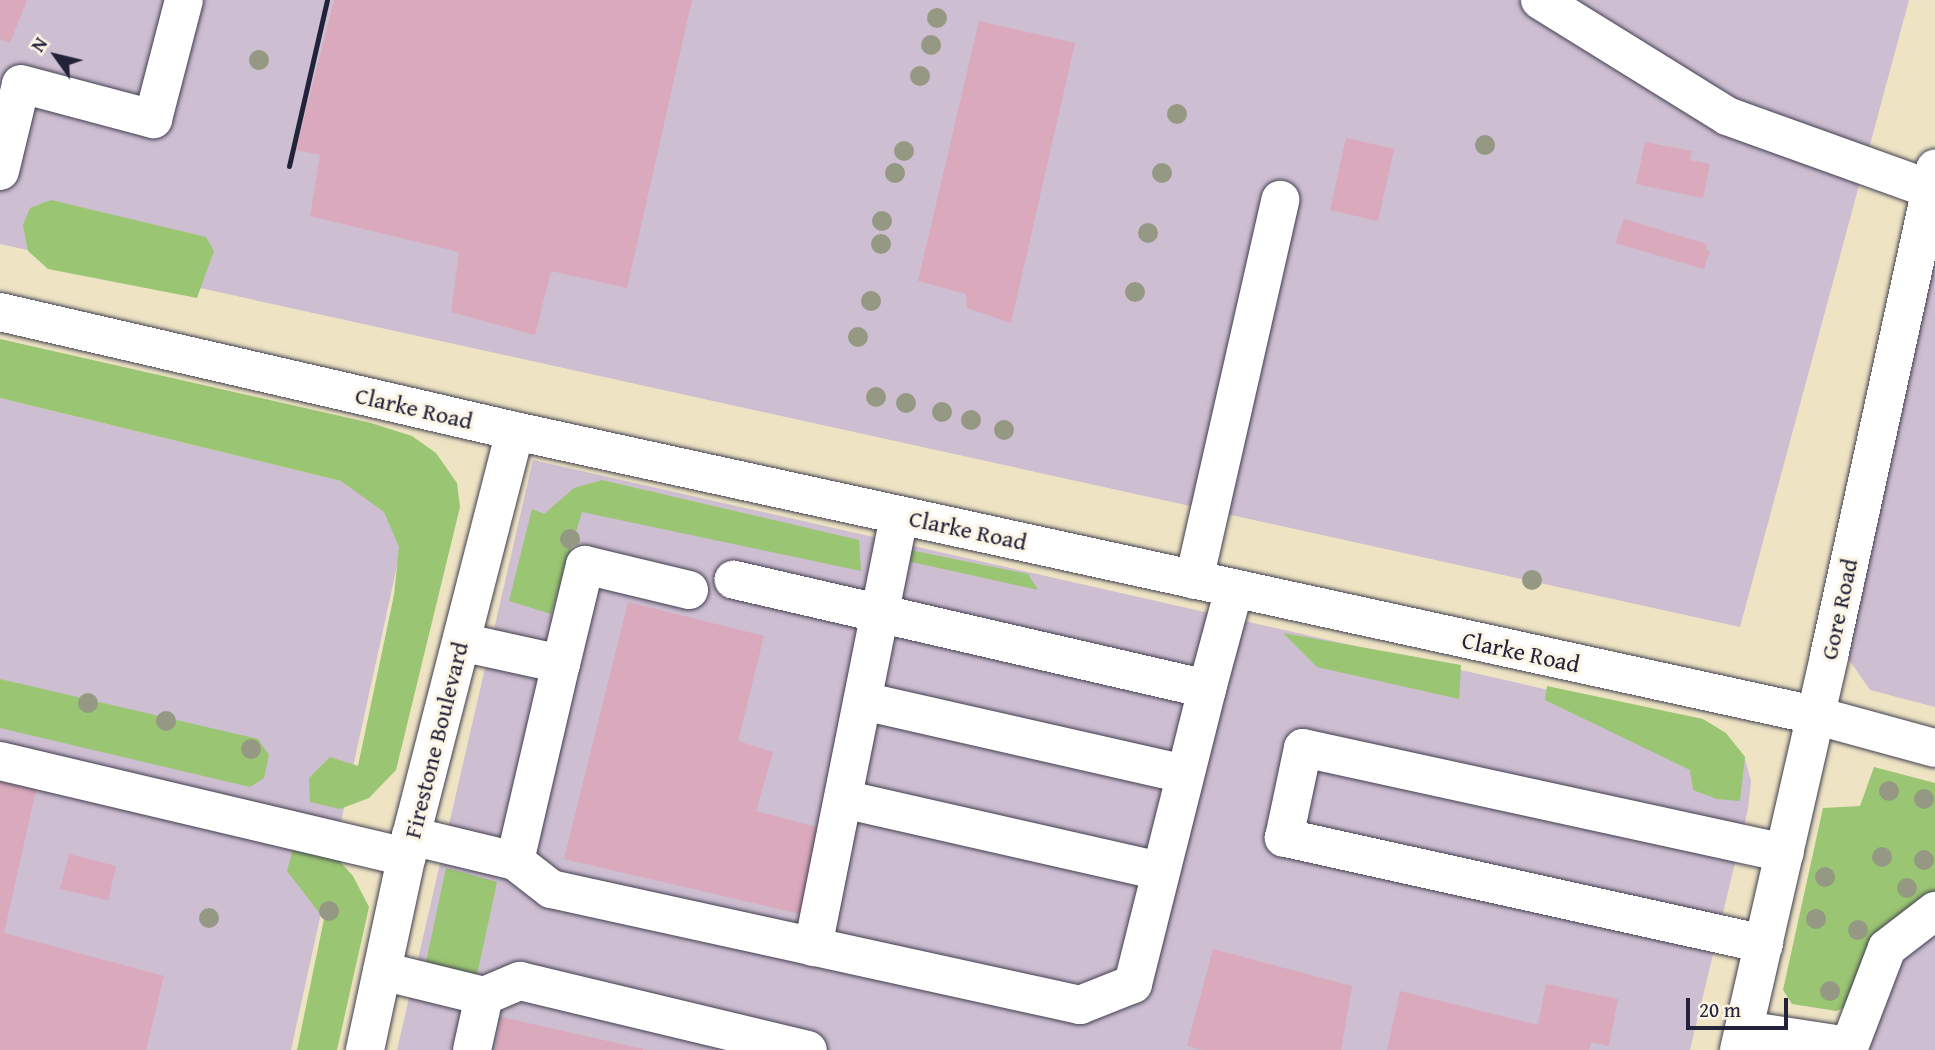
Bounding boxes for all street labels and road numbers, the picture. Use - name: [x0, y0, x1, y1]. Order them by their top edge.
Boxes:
- street label: Clarke Road: [353, 381, 475, 435]
- street label: Clarke Road: [907, 503, 1029, 557]
- street label: Gore Road: [1814, 556, 1864, 662]
- street label: Clarke Road: [1460, 625, 1582, 679]
- street label: Firestone Boulevard: [398, 639, 474, 841]

